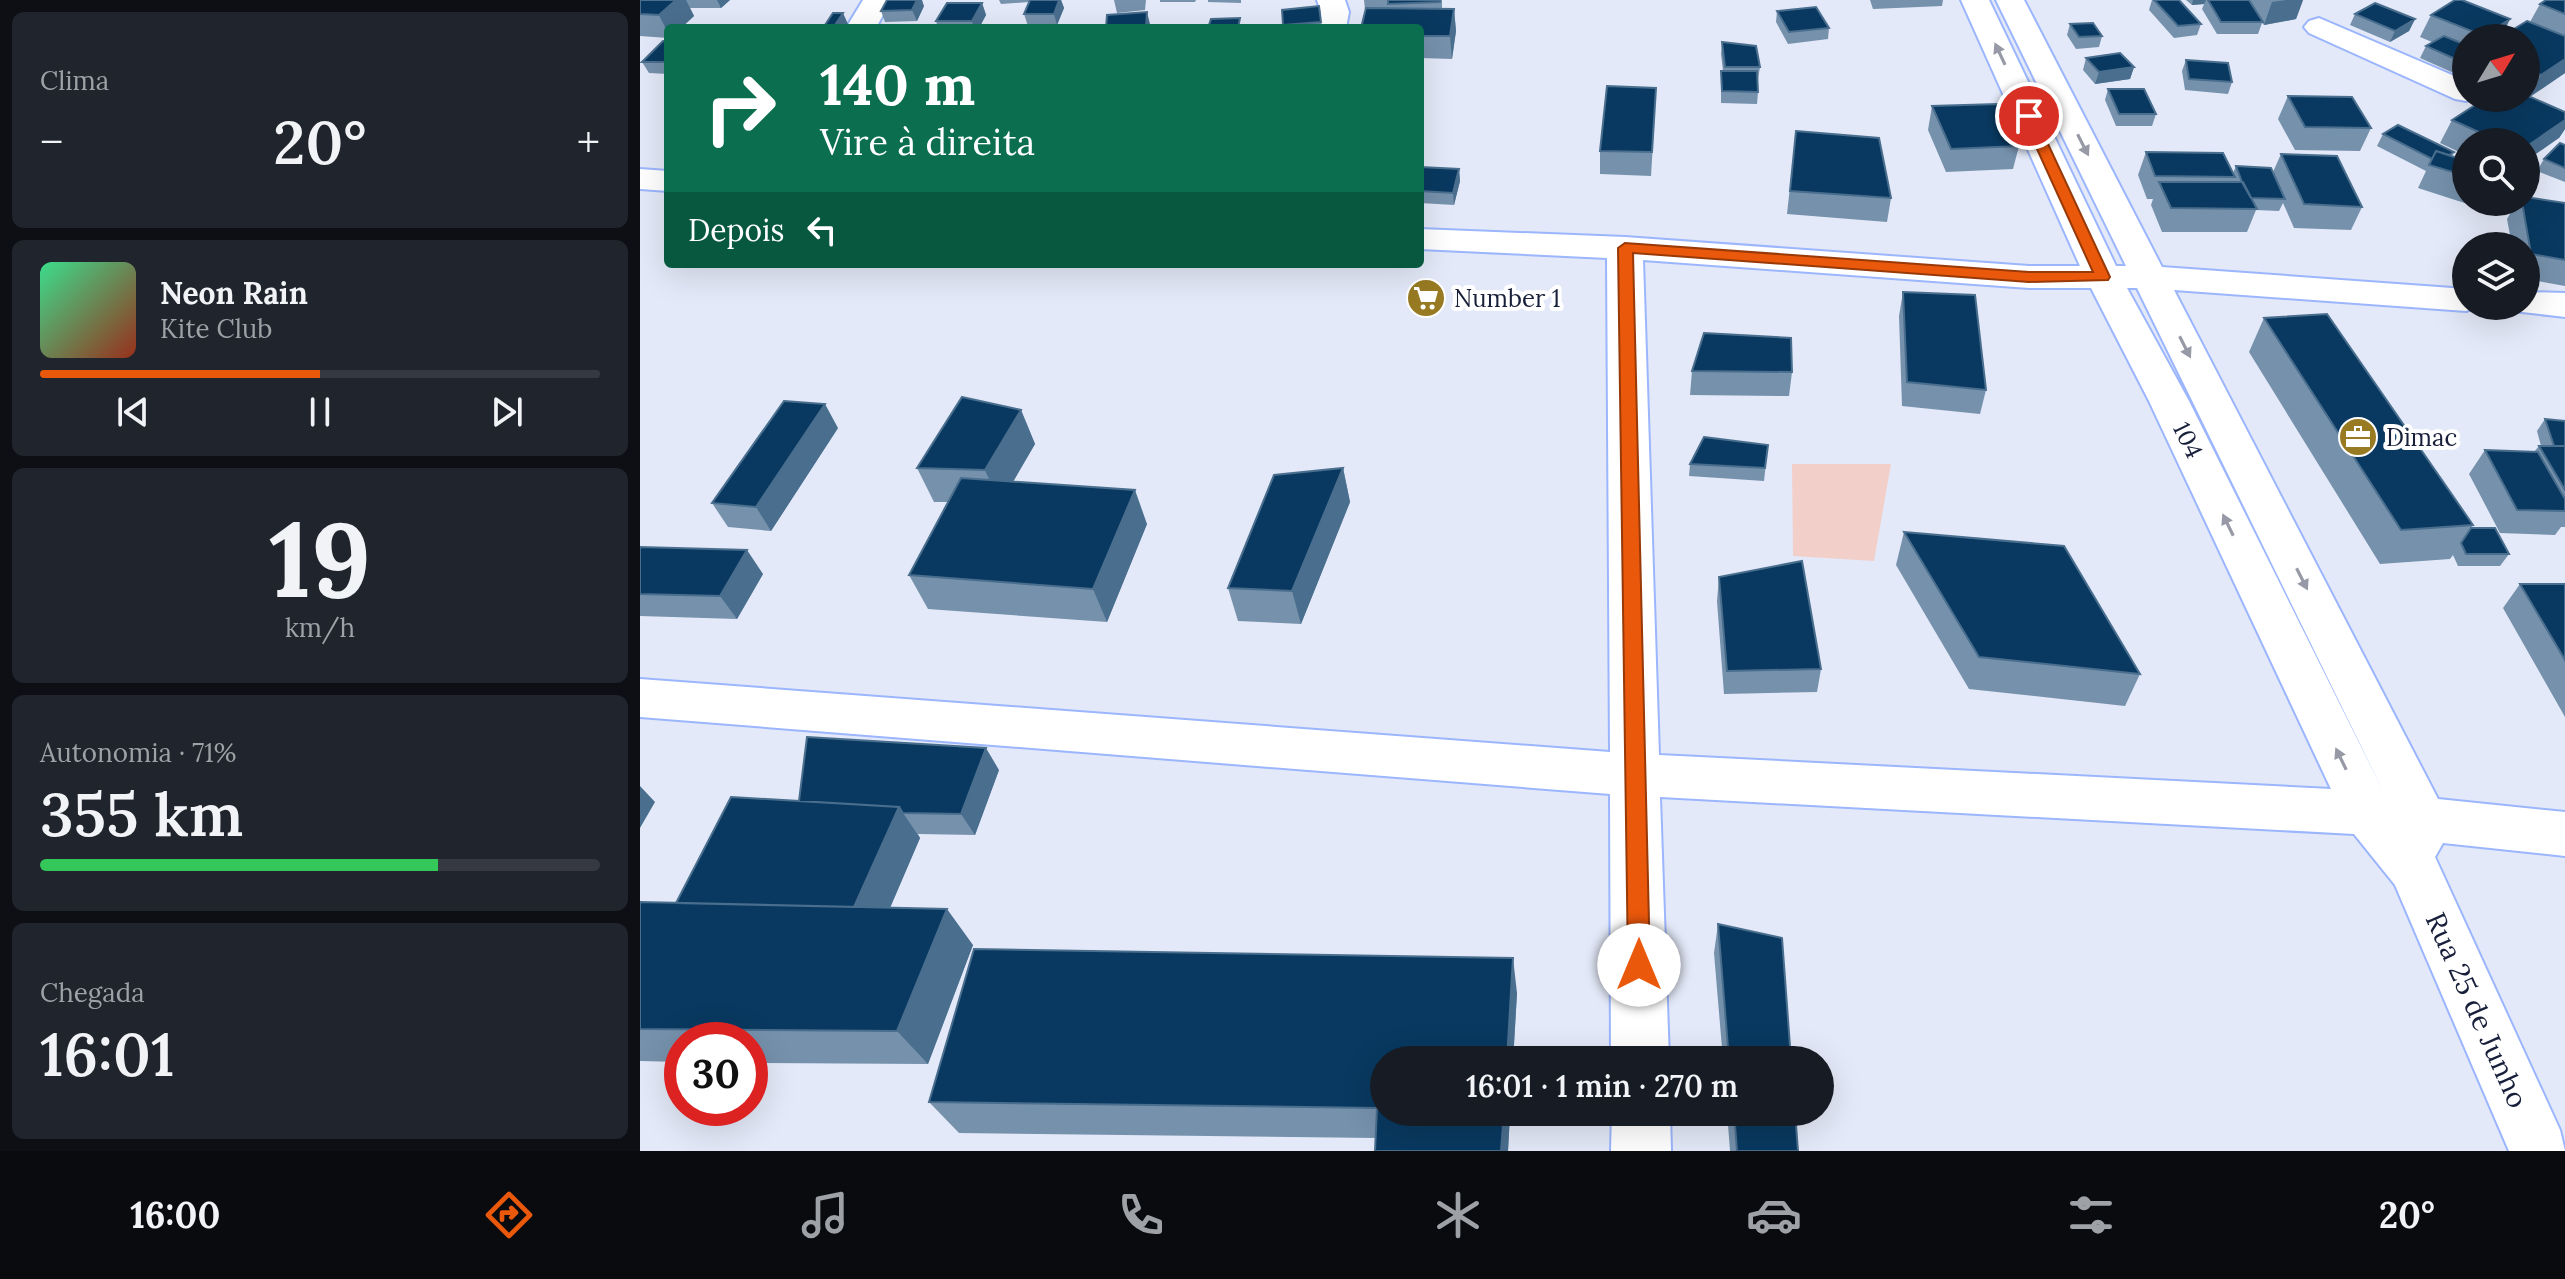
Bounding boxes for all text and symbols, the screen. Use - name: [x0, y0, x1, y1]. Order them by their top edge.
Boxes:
- north arrow: [2452, 24, 2540, 112]
- map controls: [2452, 24, 2540, 320]
- one-way arrow: [1993, 42, 2007, 65]
- text: 140 m: [820, 49, 975, 120]
- icon: right: [688, 56, 792, 160]
- text: Clima: [40, 64, 109, 97]
- pin: [1995, 82, 2063, 150]
- icon: arrive: [2007, 94, 2051, 138]
- text: 20°: [273, 104, 367, 180]
- text: −: [40, 114, 63, 170]
- text: +: [577, 114, 600, 170]
- text: Vire à direita: [820, 119, 1035, 165]
- button: search: [2452, 128, 2540, 216]
- one-way arrow: [2076, 133, 2089, 156]
- icon: left: [800, 208, 844, 252]
- text: Depois: [688, 211, 784, 249]
- button: layers: [2452, 232, 2540, 320]
- text: Neon Rain: [160, 274, 308, 312]
- supermarket icon: Number 1: [1405, 277, 1447, 319]
- place label: Number 1: [1454, 283, 1561, 314]
- text: Kite Club: [160, 312, 272, 345]
- one-way arrow: [2179, 335, 2192, 358]
- icon: previous: [111, 390, 155, 434]
- icon: pause: [298, 390, 342, 434]
- icon: next: [485, 390, 529, 434]
- office icon: Dimac: [2337, 416, 2379, 458]
- street label: 104: [2166, 417, 2210, 463]
- place label: Dimac: [2386, 422, 2457, 453]
- text: 19: [269, 492, 371, 625]
- one-way arrow: [2221, 513, 2235, 537]
- one-way arrow: [2295, 568, 2309, 591]
- text: km/h: [285, 611, 355, 644]
- text: Autonomia · 71%: [40, 736, 236, 769]
- one-way arrow: [2334, 748, 2348, 771]
- text: 355 km: [40, 776, 244, 852]
- street label: Rua 25 de Junho: [2418, 907, 2536, 1113]
- position arrow: [1597, 923, 1681, 1007]
- text: Chegada: [40, 976, 145, 1009]
- text: 16:01: [40, 1016, 174, 1092]
- speed limit sign: 30: [664, 1022, 768, 1126]
- text: 16:01 · 1 min · 270 m: [1466, 1067, 1738, 1105]
- icon: directions: [481, 1187, 537, 1243]
- icon: music: [797, 1187, 853, 1243]
- icon: phone: [1113, 1187, 1169, 1243]
- icon: climate: [1430, 1187, 1486, 1243]
- icon: car: [1746, 1187, 1802, 1243]
- icon: filters: [2063, 1187, 2119, 1243]
- text: 16:00: [130, 1192, 220, 1238]
- text: 20°: [2379, 1192, 2435, 1238]

